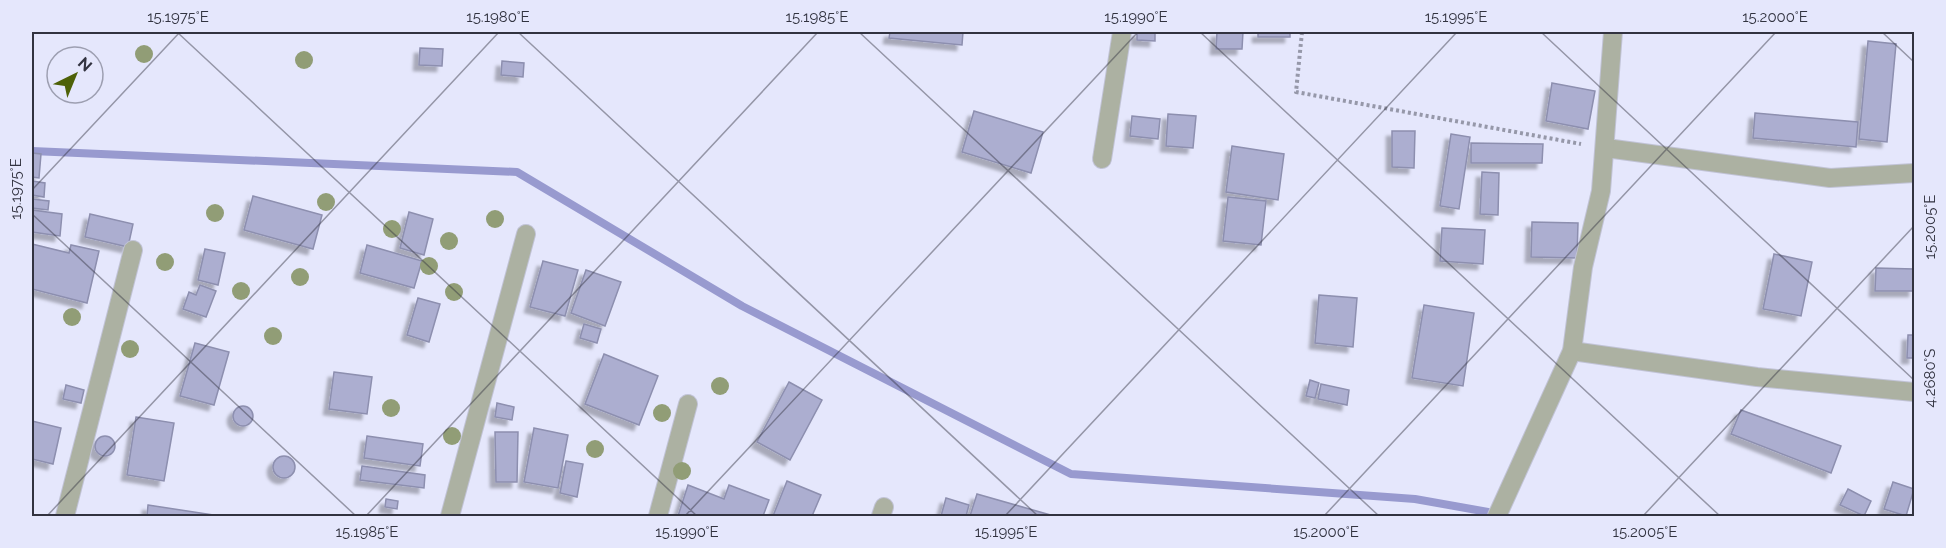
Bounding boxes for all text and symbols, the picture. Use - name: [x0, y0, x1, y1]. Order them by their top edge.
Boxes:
- text: 15.1975°E: [147, 8, 209, 26]
- text: 15.1980°E: [466, 8, 530, 26]
- text: 15.1985°E: [786, 8, 848, 26]
- text: 15.1990°E: [1104, 8, 1168, 26]
- text: 15.1995°E: [1425, 8, 1487, 26]
- text: 15.2000°E: [1742, 8, 1808, 26]
- north arrow: [45, 45, 105, 105]
- text: N: [74, 53, 96, 76]
- text: 15.1975°E: [7, 158, 25, 220]
- text: 15.2005°E: [1921, 195, 1939, 259]
- text: 4.2680°S: [1921, 349, 1939, 407]
- text: 15.1985°E: [336, 523, 398, 541]
- text: 15.1990°E: [655, 523, 719, 541]
- text: 15.1995°E: [975, 523, 1037, 541]
- text: 15.2000°E: [1293, 523, 1359, 541]
- text: 15.2005°E: [1613, 523, 1677, 541]

